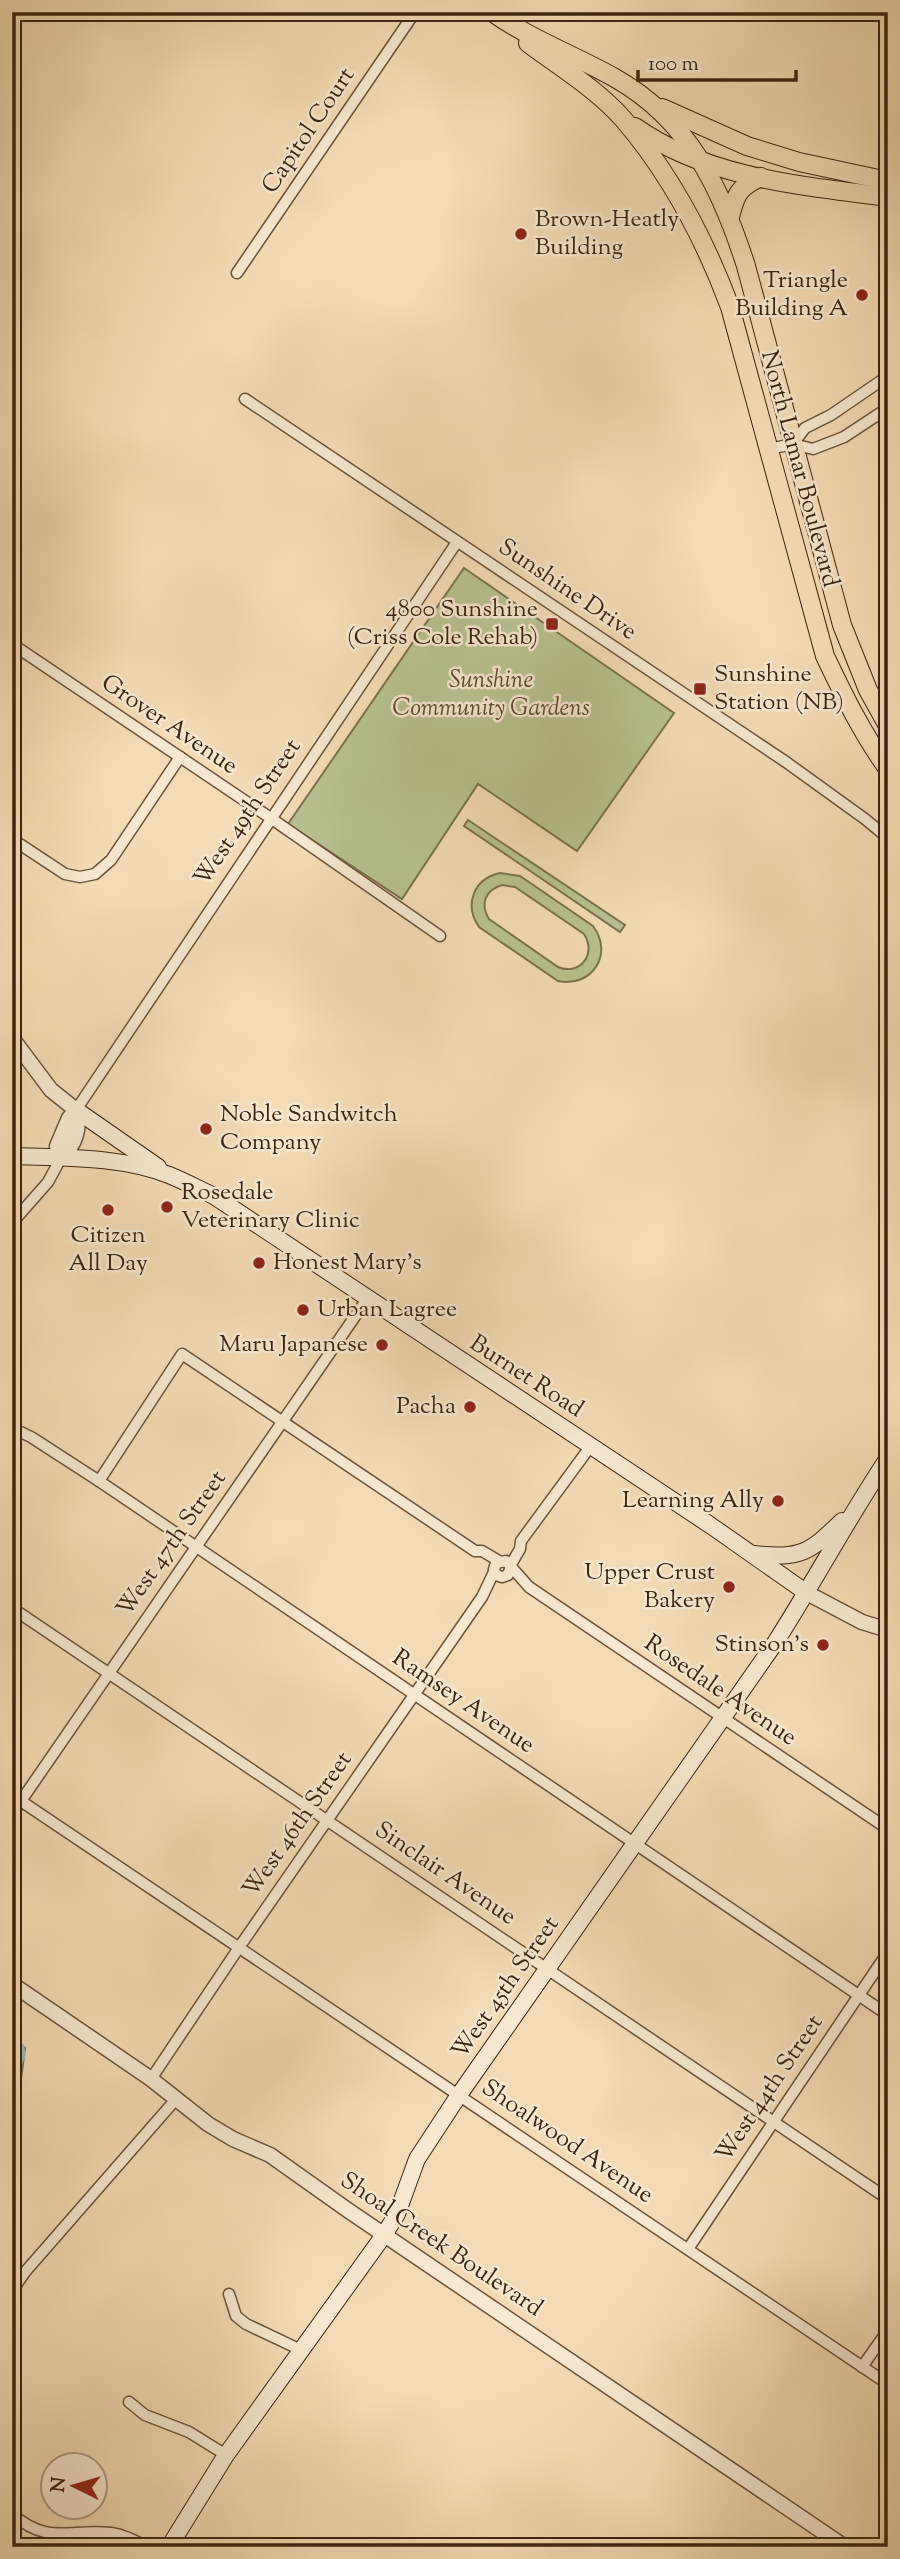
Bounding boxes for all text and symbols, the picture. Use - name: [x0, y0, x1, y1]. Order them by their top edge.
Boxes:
- scale bar: [638, 38, 795, 82]
- text: 100 m: [648, 50, 699, 80]
- street label: Capitol Court: [254, 61, 364, 201]
- place label: Brown-Heatly Building: [535, 203, 679, 265]
- marker: Brown-Heatly Building: [513, 226, 529, 242]
- place label: Triangle Building A: [735, 264, 849, 326]
- marker: Triangle Building A: [854, 287, 870, 303]
- street label: North Lamar Boulevard: [751, 347, 847, 592]
- street label: Sunshine Drive: [491, 531, 643, 649]
- place label: 4800 Sunshine (Criss Cole Rehab): [347, 593, 538, 655]
- marker: 4800 Sunshine (Criss Cole Rehab): [544, 616, 560, 632]
- place label: Sunshine Station (NB): [714, 658, 844, 720]
- park label: Sunshine Community Gardens: [392, 664, 590, 726]
- street label: Grover Avenue: [94, 667, 244, 783]
- marker: Sunshine Station (NB): [692, 681, 708, 697]
- street label: West 49th Street: [186, 733, 310, 893]
- place label: Noble Sandwitch Company: [220, 1098, 398, 1160]
- marker: Noble Sandwitch Company: [198, 1121, 214, 1137]
- place label: Rosedale Veterinary Clinic: [181, 1176, 360, 1238]
- marker: Rosedale Veterinary Clinic: [159, 1199, 175, 1215]
- marker: Citizen All Day: [100, 1202, 116, 1218]
- place label: Citizen All Day: [68, 1219, 148, 1281]
- place label: Honest Mary's: [273, 1246, 422, 1280]
- marker: Honest Mary's: [251, 1255, 267, 1271]
- place label: Urban Lagree: [317, 1293, 457, 1327]
- marker: Urban Lagree: [295, 1302, 311, 1318]
- street label: Burnet Road: [462, 1327, 590, 1427]
- place label: Maru Japanese: [219, 1328, 368, 1362]
- marker: Maru Japanese: [374, 1337, 390, 1353]
- place label: Pacha: [396, 1390, 456, 1424]
- marker: Pacha: [462, 1399, 478, 1415]
- street label: West 47th Street: [109, 1464, 235, 1624]
- place label: Learning Ally: [622, 1484, 764, 1518]
- marker: Learning Ally: [770, 1493, 786, 1509]
- place label: Upper Crust Bakery: [584, 1556, 715, 1618]
- marker: Upper Crust Bakery: [721, 1579, 737, 1595]
- street label: Rosedale Avenue: [637, 1627, 803, 1755]
- place label: Stinson's: [714, 1628, 809, 1662]
- marker: Stinson's: [815, 1637, 831, 1653]
- street label: Ramsey Avenue: [385, 1642, 541, 1762]
- street label: West 46th Street: [235, 1745, 361, 1905]
- street label: Sinclair Avenue: [367, 1814, 523, 1934]
- street label: West 45th Street: [444, 1909, 568, 2067]
- street label: West 44th Street: [708, 2008, 832, 2170]
- street label: Shoalwood Avenue: [474, 2072, 660, 2212]
- street label: Shoal Creek Boulevard: [333, 2164, 549, 2326]
- north arrow: [38, 2450, 108, 2520]
- text: N: [45, 2476, 74, 2493]

